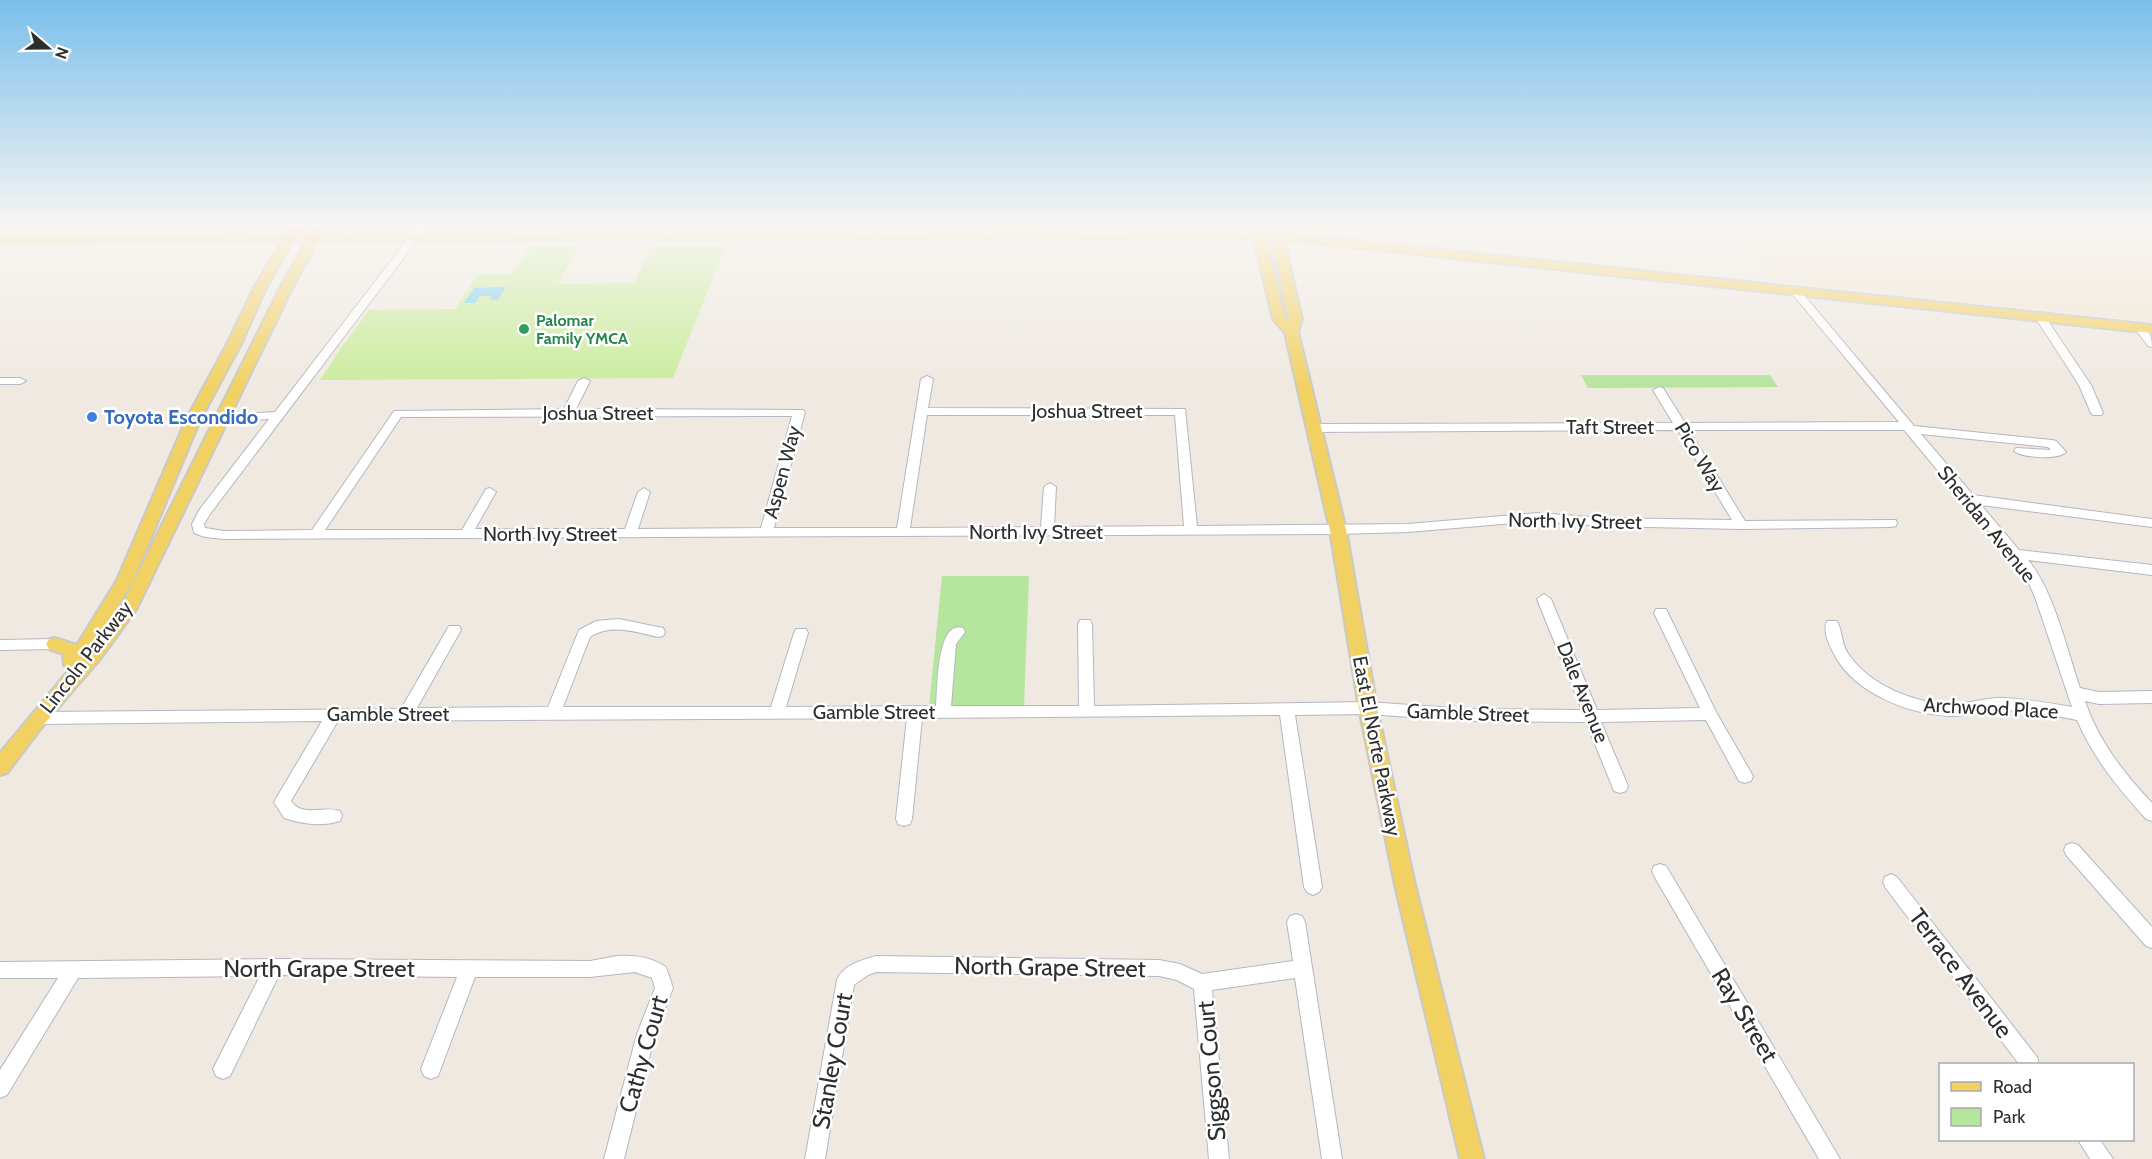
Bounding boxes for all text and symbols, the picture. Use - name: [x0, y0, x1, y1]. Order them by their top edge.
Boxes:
- north arrow: [18, 18, 78, 78]
- text: N: [51, 44, 72, 62]
- place label: Palomar Family YMCA: [536, 311, 628, 348]
- marker: Palomar Family YMCA: [517, 322, 531, 336]
- street label: Joshua Street: [1031, 399, 1143, 423]
- street label: Joshua Street: [542, 401, 654, 425]
- place label: Toyota Escondido: [104, 405, 258, 429]
- marker: Toyota Escondido: [85, 410, 99, 424]
- street label: Taft Street: [1566, 415, 1654, 439]
- street label: Pico Way: [1670, 418, 1730, 496]
- street label: Aspen Way: [758, 423, 806, 521]
- street label: Sheridan Avenue: [1933, 461, 2041, 587]
- street label: North Ivy Street: [1508, 508, 1642, 534]
- street label: North Ivy Street: [969, 520, 1103, 544]
- street label: North Ivy Street: [483, 522, 617, 546]
- street label: Lincoln Parkway: [35, 596, 137, 718]
- street label: Dale Avenue: [1552, 638, 1614, 746]
- street label: East El Norte Parkway: [1348, 654, 1406, 838]
- street label: Archwood Place: [1923, 692, 2059, 724]
- street label: Gamble Street: [1406, 699, 1530, 727]
- street label: Gamble Street: [813, 700, 935, 724]
- street label: Gamble Street: [327, 702, 449, 726]
- street label: Terrace Avenue: [1903, 903, 2019, 1043]
- street label: North Grape Street: [954, 951, 1146, 983]
- street label: North Grape Street: [223, 954, 415, 983]
- street label: Ray Street: [1706, 963, 1784, 1067]
- street label: Stanley Court: [806, 991, 858, 1131]
- street label: Cathy Court: [612, 992, 674, 1116]
- street label: Siggson Court: [1190, 1000, 1232, 1142]
- legend: [1939, 1063, 2134, 1141]
- text: Road: [1993, 1076, 2032, 1098]
- text: Park: [1993, 1106, 2026, 1128]

